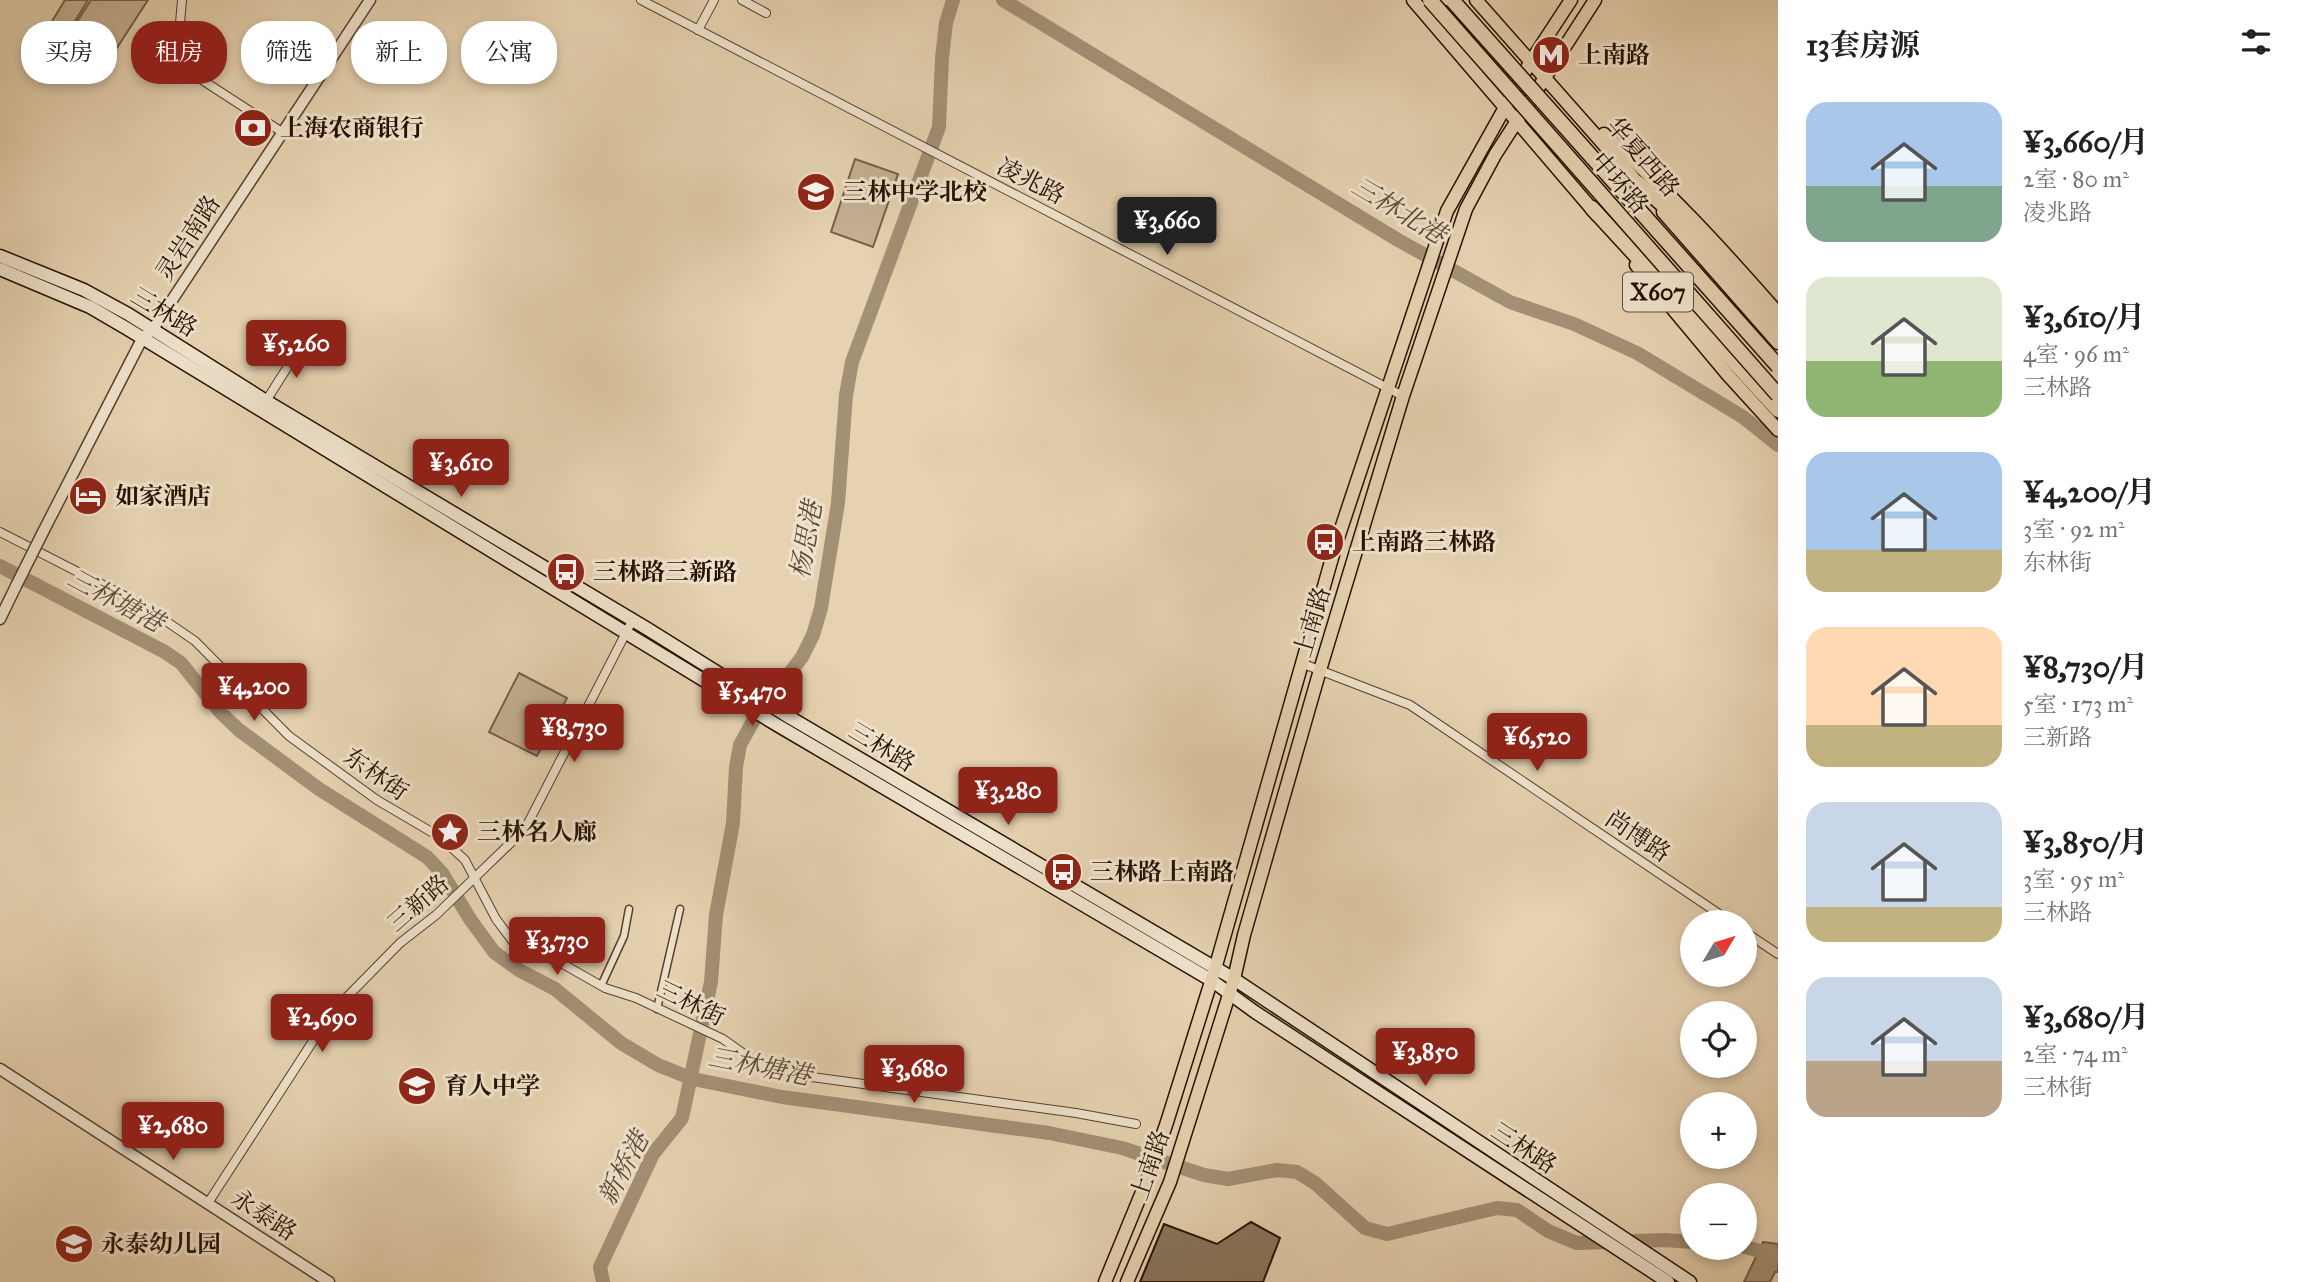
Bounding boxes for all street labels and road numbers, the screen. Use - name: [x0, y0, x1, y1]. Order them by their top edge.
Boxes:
- street label: 华夏西路: [1600, 111, 1686, 203]
- street label: 中环路: [1585, 146, 1655, 220]
- street label: 凌兆路: [992, 151, 1070, 211]
- street label: 灵岩南路: [149, 190, 227, 286]
- road number: X607: [1623, 272, 1693, 312]
- street label: 三林路: [125, 281, 203, 343]
- street label: 上南路: [1287, 583, 1337, 661]
- street label: 三林路: [843, 716, 921, 778]
- street label: 东林街: [338, 741, 414, 807]
- street label: 尚博路: [1600, 803, 1676, 869]
- street label: 三新路: [381, 868, 455, 938]
- street label: 三林街: [652, 974, 730, 1032]
- street label: 三林路: [1486, 1116, 1562, 1180]
- street label: 上南路: [1124, 1126, 1176, 1204]
- street label: 永泰路: [226, 1183, 302, 1247]

